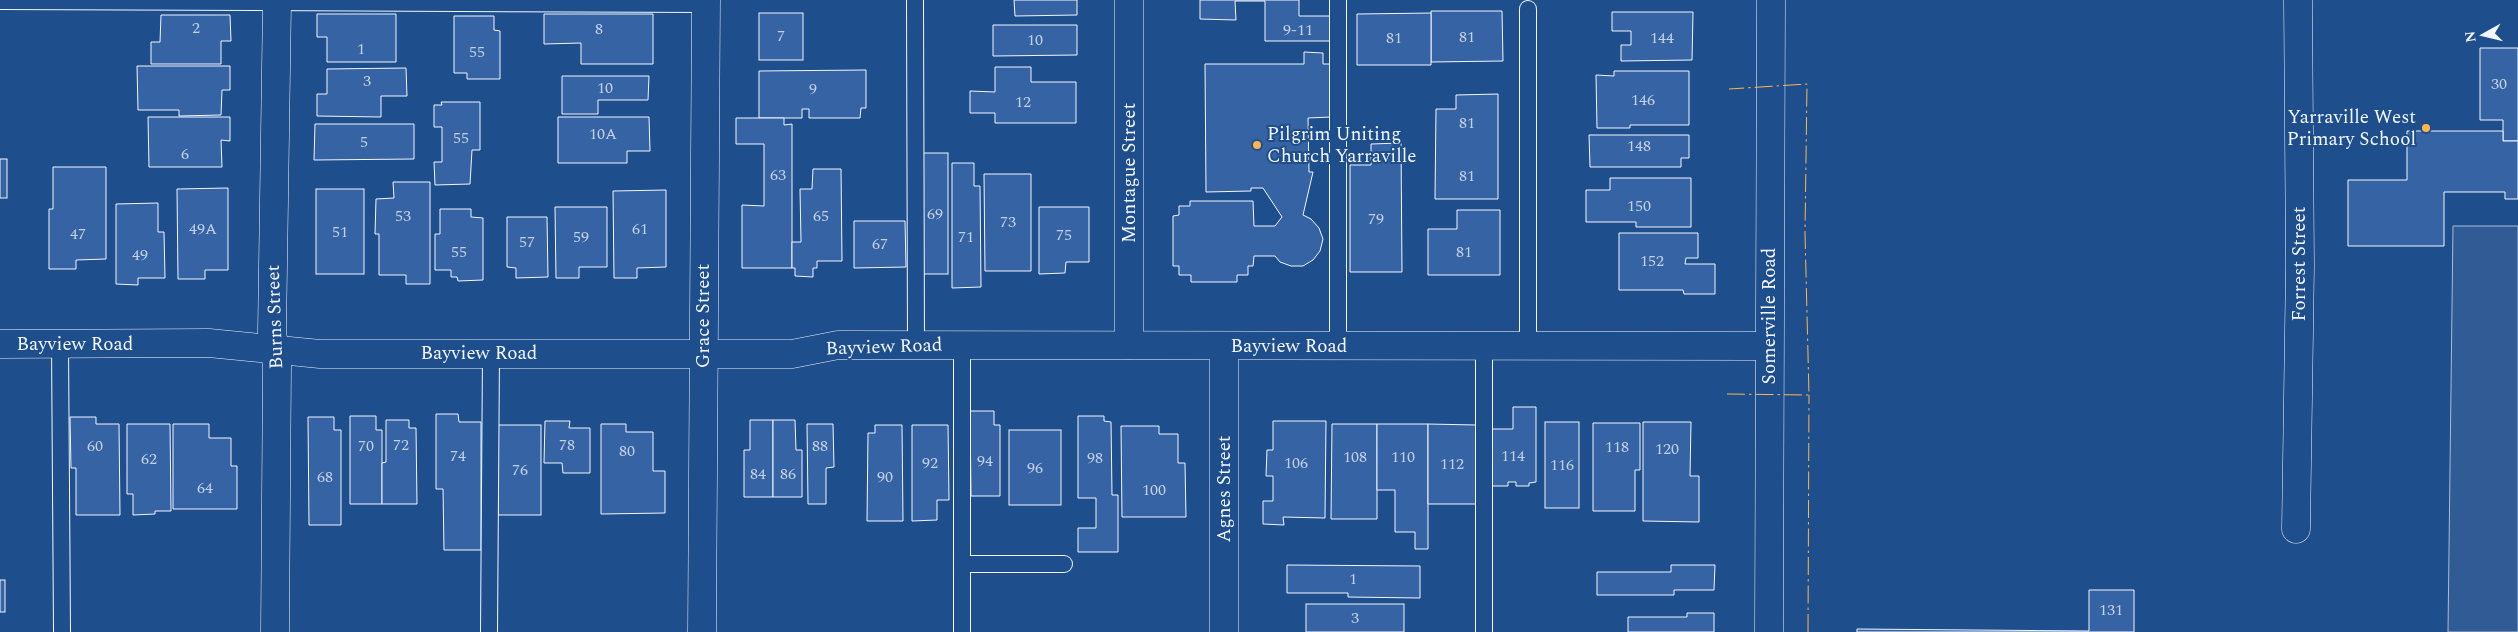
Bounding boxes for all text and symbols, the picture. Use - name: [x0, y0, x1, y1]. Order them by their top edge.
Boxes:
- north arrow: [2458, 10, 2508, 60]
- house number: 2: [192, 16, 200, 40]
- house number: 8: [595, 17, 603, 41]
- house number: 9-11: [1283, 18, 1313, 42]
- house number: 7: [777, 24, 785, 48]
- house number: 81: [1459, 25, 1475, 49]
- house number: 81: [1386, 26, 1402, 50]
- house number: 144: [1650, 26, 1674, 50]
- house number: 10: [1027, 28, 1043, 52]
- text: N: [2459, 30, 2482, 44]
- house number: 1: [357, 37, 365, 61]
- house number: 55: [469, 40, 485, 64]
- house number: 3: [363, 69, 371, 93]
- house number: 30: [2491, 72, 2507, 96]
- house number: 10: [597, 76, 613, 100]
- house number: 9: [809, 77, 817, 101]
- house number: 146: [1631, 88, 1655, 112]
- house number: 12: [1015, 90, 1031, 114]
- street label: Montague Street: [1115, 103, 1144, 243]
- place label: Yarraville West Primary School: [2287, 103, 2416, 154]
- house number: 81: [1459, 111, 1475, 135]
- place label: Pilgrim Uniting Church Yarraville: [1267, 120, 1417, 171]
- house number: 10A: [589, 122, 617, 146]
- marker: Yarraville West Primary School: [2420, 122, 2432, 134]
- house number: 55: [453, 126, 469, 150]
- house number: 5: [360, 130, 368, 154]
- house number: 148: [1627, 134, 1651, 158]
- marker: Pilgrim Uniting Church Yarraville: [1251, 139, 1263, 151]
- house number: 6: [181, 142, 189, 166]
- house number: 63: [770, 163, 786, 187]
- house number: 81: [1459, 164, 1475, 188]
- house number: 150: [1627, 194, 1651, 218]
- house number: 69: [927, 202, 943, 226]
- house number: 53: [395, 204, 411, 228]
- house number: 65: [813, 204, 829, 228]
- street label: Forrest Street: [2285, 206, 2314, 322]
- house number: 79: [1368, 207, 1384, 231]
- house number: 73: [1000, 210, 1016, 234]
- house number: 49A: [189, 217, 217, 241]
- house number: 61: [632, 217, 648, 241]
- house number: 51: [332, 220, 348, 244]
- house number: 47: [70, 222, 86, 246]
- house number: 75: [1056, 223, 1072, 247]
- house number: 59: [573, 225, 589, 249]
- house number: 71: [958, 225, 974, 249]
- house number: 57: [519, 230, 535, 254]
- house number: 67: [872, 232, 888, 256]
- house number: 55: [451, 240, 467, 264]
- house number: 81: [1456, 240, 1472, 264]
- house number: 49: [132, 243, 148, 267]
- street label: Somerville Road: [1755, 248, 1784, 384]
- house number: 152: [1640, 249, 1664, 273]
- street label: Grace Street: [689, 263, 718, 368]
- street label: Burns Street: [259, 264, 291, 370]
- street label: Bayview Road: [17, 330, 133, 359]
- street label: Bayview Road: [825, 330, 943, 364]
- street label: Bayview Road: [1231, 332, 1347, 361]
- street label: Bayview Road: [421, 339, 537, 368]
- house number: 72: [393, 433, 409, 457]
- house number: 78: [559, 433, 575, 457]
- house number: 60: [87, 434, 103, 458]
- house number: 70: [358, 434, 374, 458]
- house number: 88: [812, 434, 828, 458]
- street label: Agnes Street: [1210, 435, 1239, 543]
- house number: 118: [1605, 435, 1629, 459]
- house number: 120: [1655, 437, 1679, 461]
- house number: 80: [619, 439, 635, 463]
- house number: 74: [450, 444, 466, 468]
- house number: 114: [1501, 444, 1525, 468]
- house number: 108: [1343, 445, 1367, 469]
- house number: 110: [1391, 445, 1415, 469]
- house number: 98: [1087, 446, 1103, 470]
- house number: 62: [141, 447, 157, 471]
- house number: 94: [977, 449, 993, 473]
- house number: 92: [922, 451, 938, 475]
- house number: 106: [1284, 451, 1308, 475]
- house number: 112: [1440, 452, 1464, 476]
- house number: 116: [1550, 453, 1574, 477]
- house number: 96: [1027, 456, 1043, 480]
- house number: 76: [512, 458, 528, 482]
- house number: 84: [750, 462, 766, 486]
- house number: 86: [780, 462, 796, 486]
- house number: 68: [317, 465, 333, 489]
- house number: 90: [877, 465, 893, 489]
- house number: 64: [197, 476, 213, 500]
- house number: 100: [1142, 478, 1166, 502]
- house number: 1: [1349, 567, 1357, 591]
- house number: 131: [2099, 598, 2123, 622]
- house number: 3: [1351, 606, 1359, 630]

